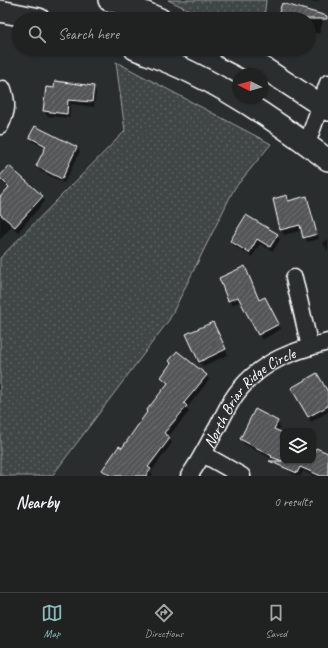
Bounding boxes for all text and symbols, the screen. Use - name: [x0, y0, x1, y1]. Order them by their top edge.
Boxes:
- search box: [12, 12, 316, 56]
- icon: search: [26, 23, 48, 45]
- text: Search here: [58, 25, 119, 44]
- north arrow: [232, 68, 268, 104]
- street label: North Briar Ridge Circle: [199, 343, 300, 452]
- map controls: [280, 428, 316, 464]
- button: layers: [280, 428, 316, 464]
- text: Nearby: [16, 492, 59, 513]
- text: 0 results: [274, 494, 312, 510]
- tab: Map: [41, 602, 63, 640]
- tab: Directions: [145, 602, 183, 640]
- tab: Saved: [265, 602, 287, 640]

